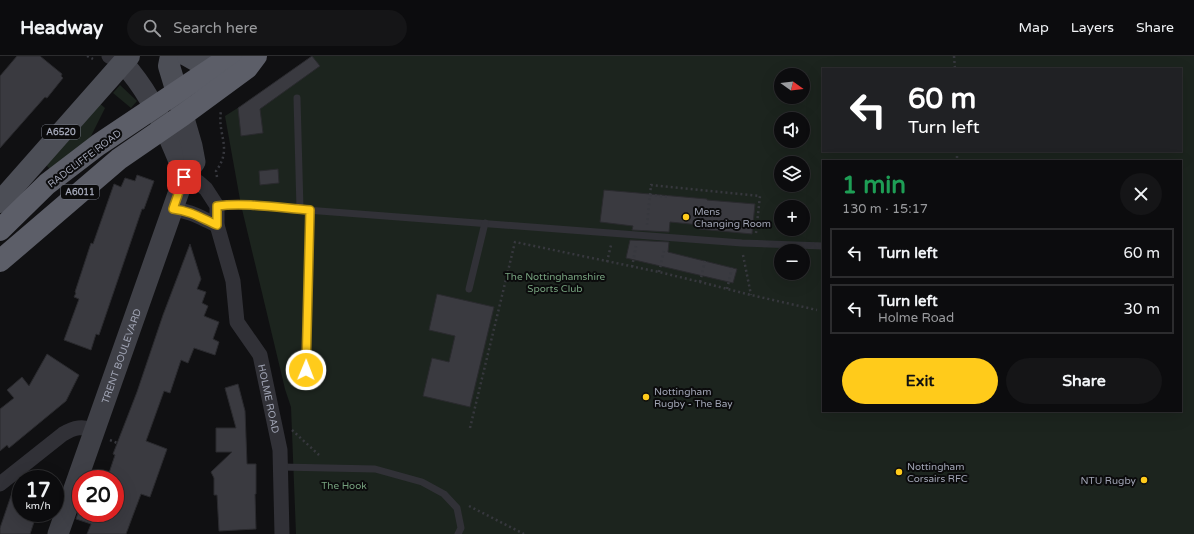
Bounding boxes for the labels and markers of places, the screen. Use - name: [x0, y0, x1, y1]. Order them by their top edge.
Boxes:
- pin: [167, 160, 201, 194]
- place label: Mens Changing Room: [694, 206, 771, 230]
- marker: Mens Changing Room: [681, 212, 691, 222]
- place label: Nottingham Rugby - The Bay: [654, 386, 733, 410]
- marker: Nottingham Rugby - The Bay: [641, 392, 651, 402]
- place label: Nottingham Corsairs RFC: [907, 461, 968, 485]
- marker: Nottingham Corsairs RFC: [894, 467, 904, 477]
- place label: NTU Rugby: [1081, 475, 1137, 487]
- marker: NTU Rugby: [1139, 475, 1149, 485]

